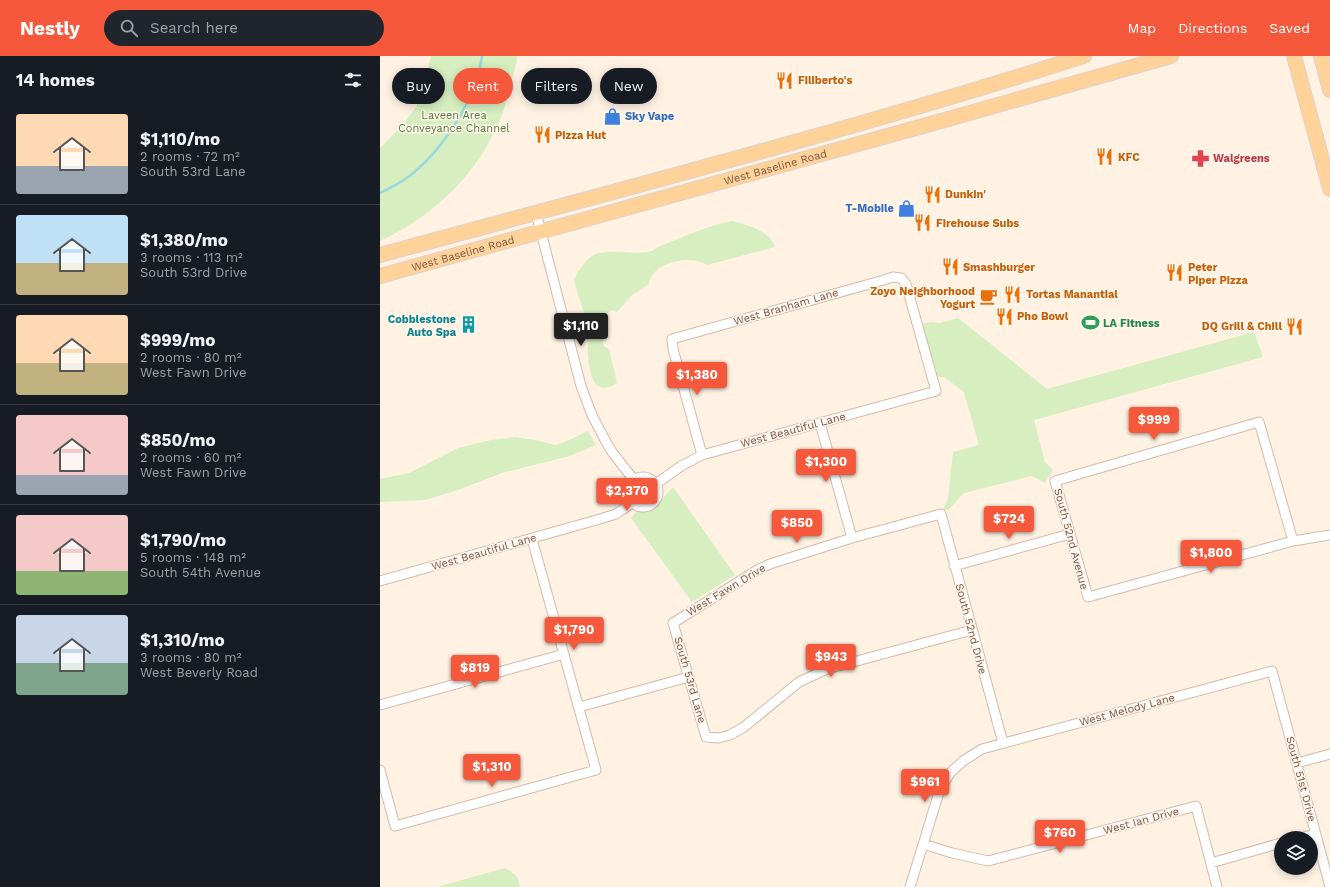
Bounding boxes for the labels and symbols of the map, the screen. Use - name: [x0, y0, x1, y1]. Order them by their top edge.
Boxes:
- restaurant icon: Filiberto's: [775, 70, 795, 90]
- place label: Filiberto's: [798, 74, 852, 87]
- shop icon: Sky Vape: [602, 106, 622, 126]
- park label: Laveen Area Conveyance Channel: [398, 109, 510, 135]
- place label: Sky Vape: [625, 110, 674, 123]
- restaurant icon: Pizza Hut: [532, 125, 552, 145]
- place label: Pizza Hut: [555, 129, 606, 142]
- street label: West Baseline Road: [722, 146, 828, 187]
- restaurant icon: KFC: [1095, 147, 1115, 167]
- pharmacy icon: Walgreens: [1190, 148, 1210, 168]
- place label: KFC: [1118, 151, 1140, 164]
- place label: Walgreens: [1213, 152, 1270, 165]
- restaurant icon: Dunkin': [922, 184, 942, 204]
- place label: Dunkin': [945, 188, 986, 201]
- shop icon: T-Mobile: [897, 198, 917, 218]
- place label: T-Mobile: [845, 202, 894, 215]
- restaurant icon: Firehouse Subs: [913, 213, 933, 233]
- place label: Firehouse Subs: [936, 217, 1019, 230]
- street label: West Baseline Road: [410, 233, 516, 274]
- restaurant icon: Smashburger: [940, 257, 960, 277]
- place label: Smashburger: [963, 261, 1035, 274]
- place label: Peter Piper Pizza: [1188, 261, 1248, 287]
- restaurant icon: Peter Piper Pizza: [1165, 263, 1185, 283]
- restaurant icon: Tortas Manantial: [1003, 284, 1023, 304]
- place label: Zoyo Neighborhood Yogurt: [870, 285, 975, 311]
- street label: West Branham Lane: [732, 286, 840, 328]
- cafe icon: Zoyo Neighborhood Yogurt: [978, 287, 998, 307]
- place label: Tortas Manantial: [1026, 288, 1118, 301]
- restaurant icon: Pho Bowl: [994, 306, 1014, 326]
- place label: Pho Bowl: [1017, 310, 1069, 323]
- place label: Cobblestone Auto Spa: [388, 313, 457, 339]
- pin: $1,110: [548, 313, 614, 347]
- sports icon: LA Fitness: [1080, 313, 1100, 333]
- building icon: Cobblestone Auto Spa: [459, 315, 479, 335]
- restaurant icon: DQ Grill & Chill: [1285, 316, 1305, 336]
- place label: LA Fitness: [1103, 317, 1160, 330]
- place label: DQ Grill & Chill: [1202, 320, 1282, 333]
- pin: $1,380: [664, 362, 730, 396]
- pin: $999: [1130, 407, 1178, 441]
- street label: West Beautiful Lane: [739, 410, 847, 450]
- pin: $1,300: [793, 449, 859, 483]
- pin: $2,370: [594, 478, 660, 512]
- street label: South 52nd Avenue: [1051, 487, 1091, 591]
- pin: $724: [985, 506, 1033, 540]
- pin: $850: [773, 510, 821, 544]
- street label: West Beautiful Lane: [430, 531, 538, 573]
- pin: $1,800: [1178, 540, 1244, 574]
- street label: West Fawn Drive: [684, 561, 768, 619]
- street label: South 52nd Drive: [953, 582, 989, 676]
- pin: $1,790: [541, 617, 607, 651]
- street label: South 53rd Lane: [671, 635, 709, 725]
- pin: $943: [807, 644, 855, 678]
- pin: $819: [451, 655, 499, 689]
- street label: West Melody Lane: [1078, 691, 1176, 729]
- street label: South 51st Drive: [1283, 735, 1319, 823]
- pin: $1,310: [459, 754, 525, 788]
- pin: $961: [901, 769, 949, 803]
- street label: West Ian Drive: [1102, 805, 1180, 837]
- pin: $760: [1036, 820, 1084, 854]

